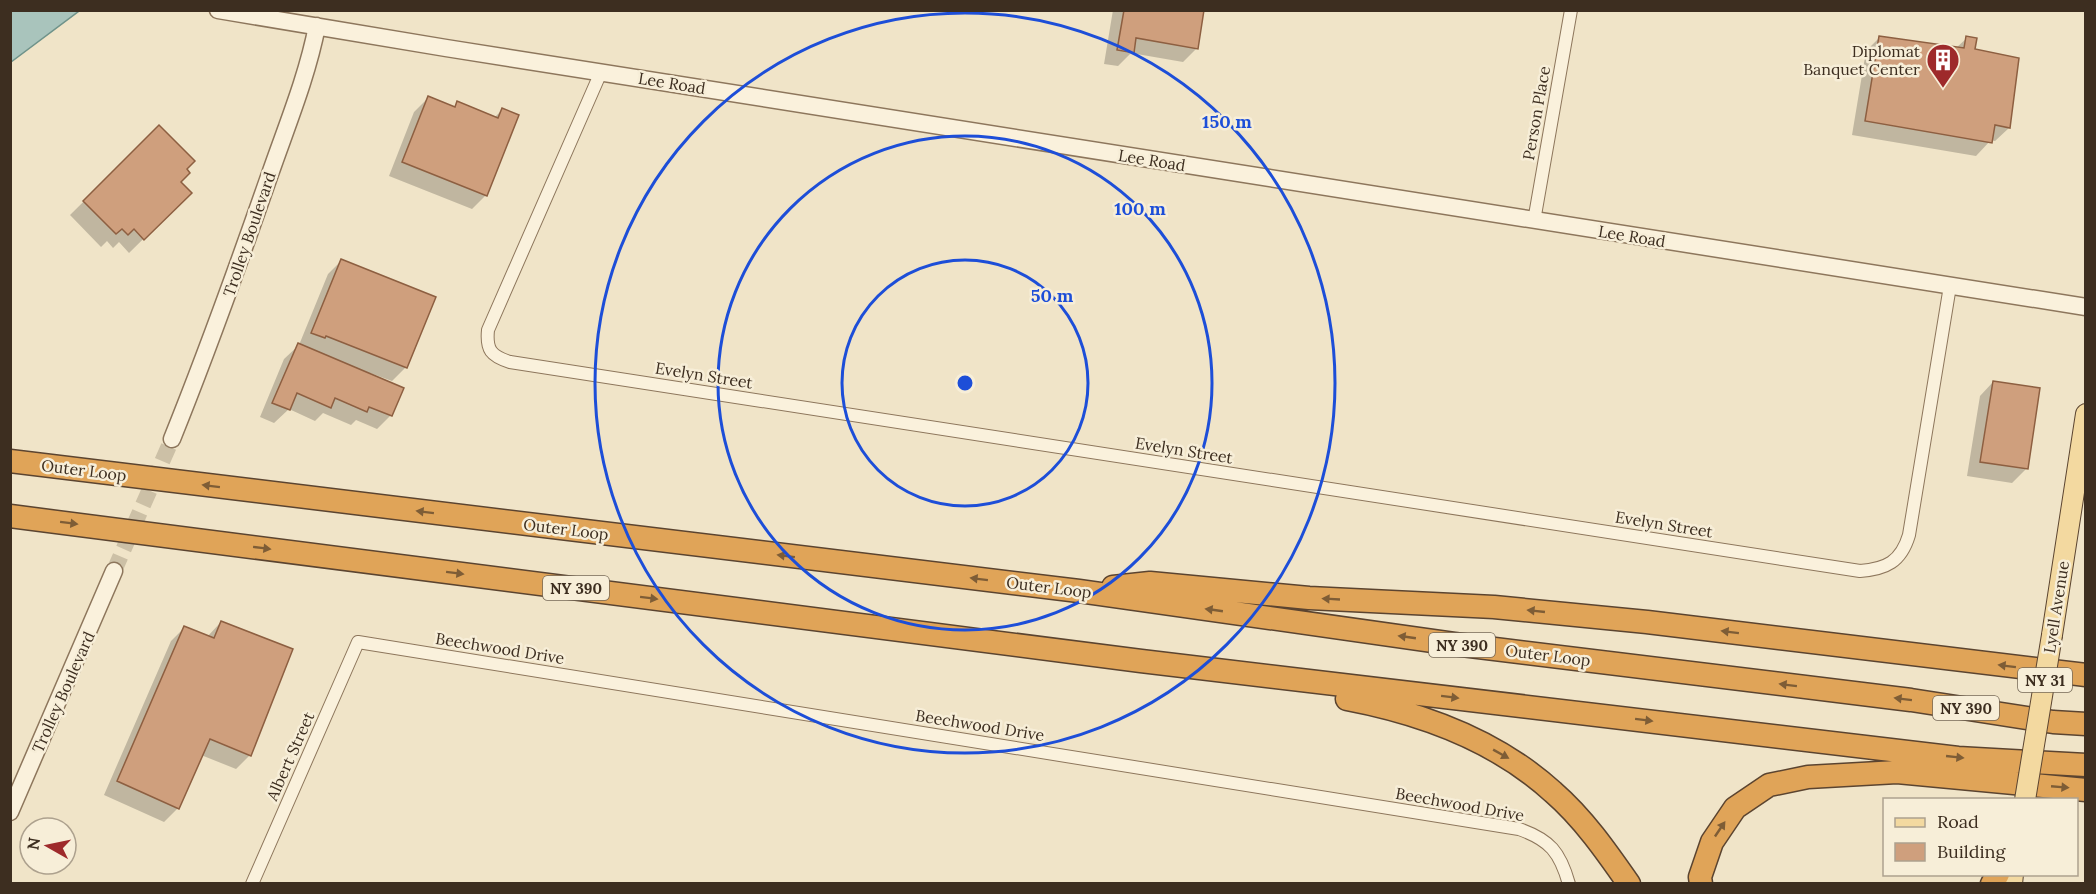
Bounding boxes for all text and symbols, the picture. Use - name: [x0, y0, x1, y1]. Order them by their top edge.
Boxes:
- place label: Diplomat Banquet Center: [1803, 41, 1921, 79]
- building icon: Diplomat Banquet Center: [1925, 42, 1961, 89]
- street label: Person Place: [1518, 64, 1554, 162]
- street label: Lee Road: [637, 68, 707, 98]
- text: 150 m: [1202, 110, 1252, 133]
- street label: Lee Road: [1117, 145, 1187, 175]
- street label: Trolley Boulevard: [218, 169, 280, 299]
- text: 100 m: [1114, 197, 1166, 220]
- street label: Lee Road: [1597, 221, 1667, 251]
- text: 50 m: [1031, 284, 1074, 307]
- street label: Evelyn Street: [654, 357, 755, 393]
- centre of rings: [955, 373, 975, 393]
- street label: Evelyn Street: [1134, 432, 1235, 468]
- street label: Outer Loop: [40, 455, 128, 485]
- one-way arrow: [201, 481, 220, 491]
- street label: Evelyn Street: [1614, 506, 1715, 542]
- one-way arrow: [416, 507, 435, 517]
- street label: Outer Loop: [522, 514, 610, 544]
- one-way arrow: [59, 519, 78, 528]
- one-way arrow: [253, 543, 272, 553]
- one-way arrow: [776, 551, 795, 561]
- street label: Lyell Avenue: [2039, 559, 2073, 655]
- one-way arrow: [446, 568, 465, 578]
- street label: Outer Loop: [1005, 572, 1093, 602]
- one-way arrow: [970, 574, 989, 583]
- road number: NY 390: [543, 576, 609, 600]
- one-way arrow: [639, 593, 658, 602]
- one-way arrow: [1321, 595, 1340, 604]
- one-way arrow: [1204, 605, 1223, 614]
- one-way arrow: [1526, 606, 1545, 616]
- one-way arrow: [1720, 627, 1739, 637]
- street label: Trolley Boulevard: [27, 628, 99, 756]
- street label: Beechwood Drive: [434, 628, 566, 668]
- one-way arrow: [1397, 633, 1416, 642]
- road number: NY 390: [1429, 633, 1495, 657]
- street label: Outer Loop: [1504, 640, 1592, 670]
- one-way arrow: [1997, 662, 2016, 671]
- road number: NY 31: [2018, 668, 2072, 692]
- one-way arrow: [1778, 680, 1797, 689]
- one-way arrow: [1440, 693, 1459, 702]
- one-way arrow: [1893, 694, 1912, 703]
- road number: NY 390: [1933, 696, 1999, 720]
- street label: Beechwood Drive: [914, 705, 1046, 745]
- street label: Albert Street: [261, 708, 319, 804]
- one-way arrow: [1634, 715, 1653, 725]
- one-way arrow: [1493, 749, 1510, 759]
- one-way arrow: [1946, 752, 1965, 762]
- one-way arrow: [2050, 782, 2069, 792]
- street label: Beechwood Drive: [1394, 783, 1526, 825]
- legend: [1883, 798, 2078, 876]
- text: Road: [1937, 810, 1979, 833]
- north arrow: [18, 816, 78, 876]
- one-way arrow: [1714, 822, 1726, 838]
- text: N: [22, 836, 44, 851]
- text: Building: [1937, 840, 2007, 863]

